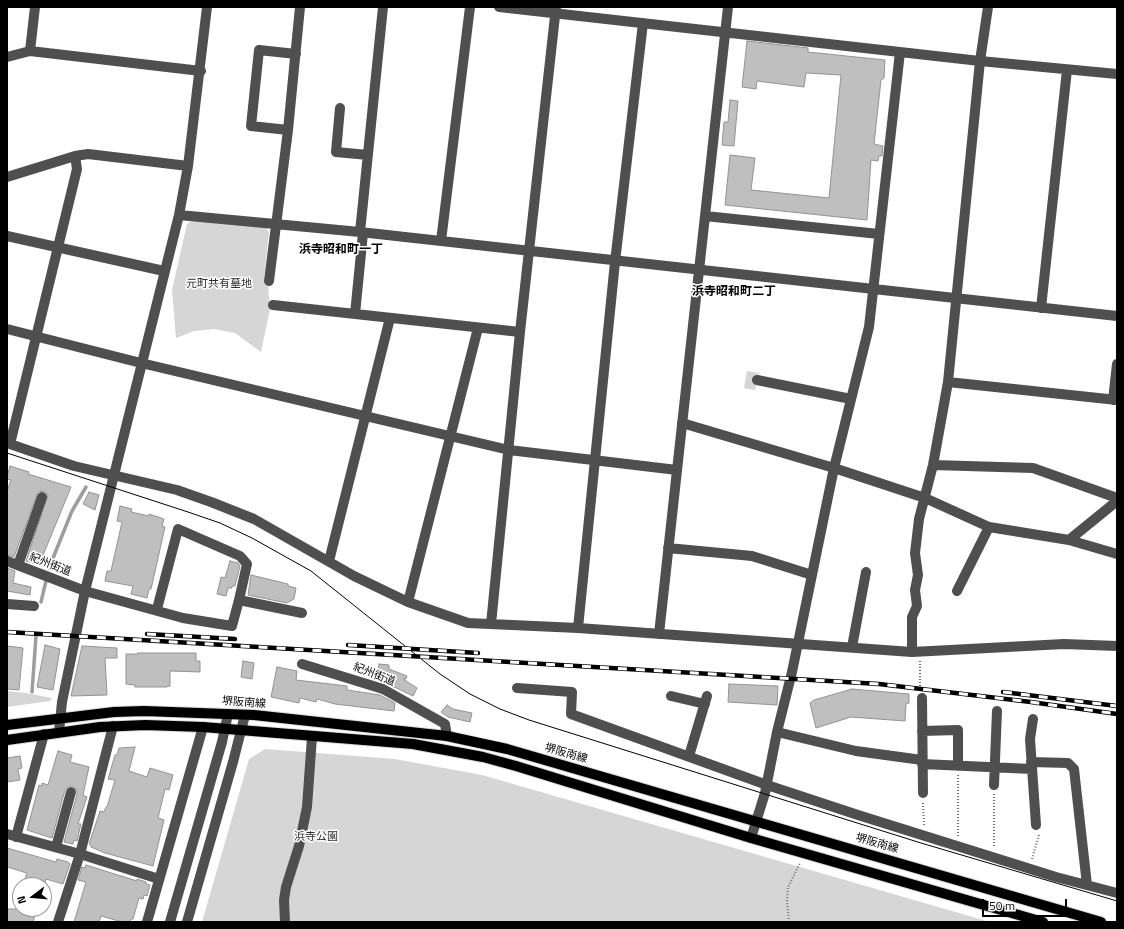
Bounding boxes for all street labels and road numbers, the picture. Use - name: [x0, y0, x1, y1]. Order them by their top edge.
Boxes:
- street label: 紀州街道: [27, 551, 73, 579]
- street label: 紀州街道: [351, 661, 397, 689]
- street label: 堺阪南線: [222, 695, 266, 711]
- street label: 堺阪南線: [543, 742, 589, 766]
- street label: 堺阪南線: [854, 832, 900, 856]

